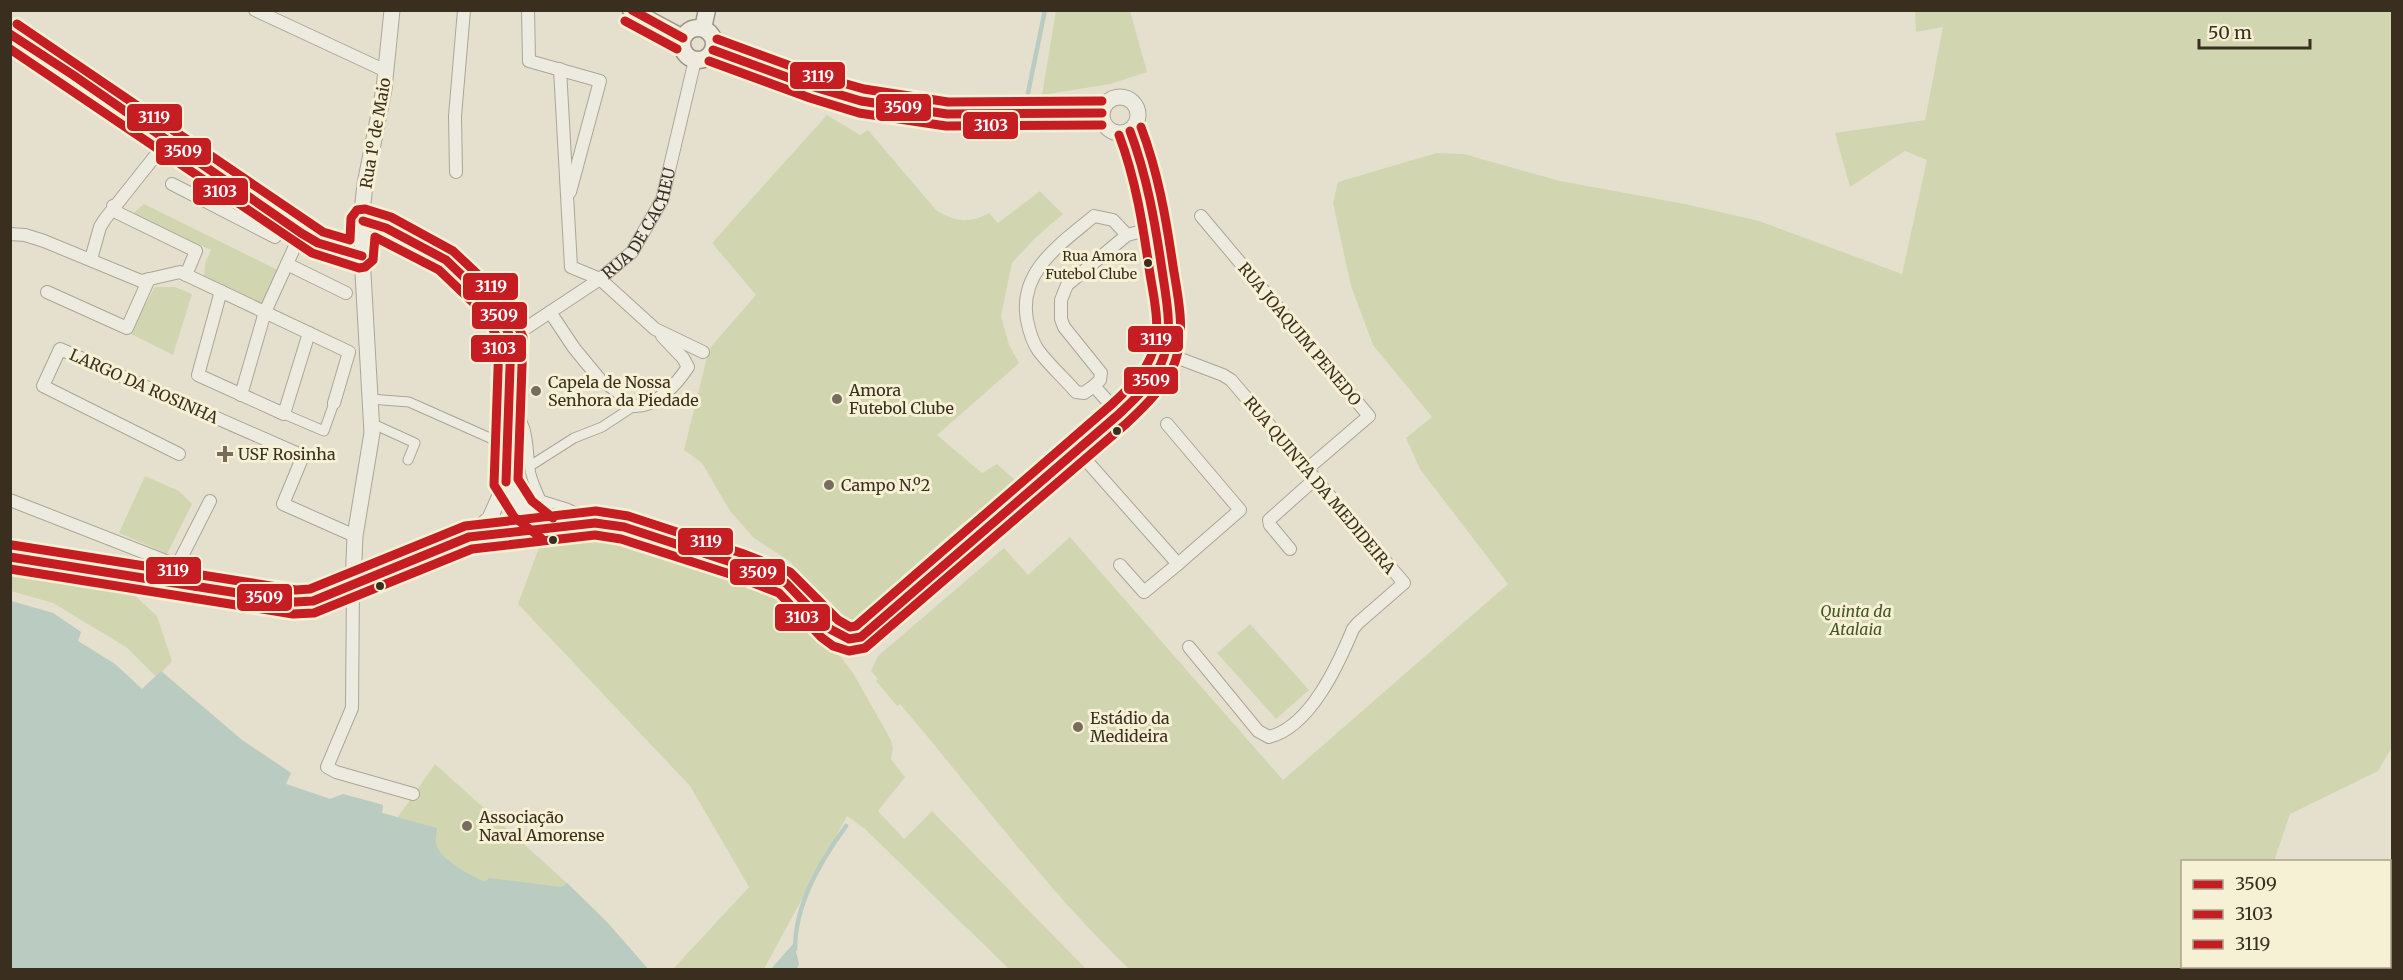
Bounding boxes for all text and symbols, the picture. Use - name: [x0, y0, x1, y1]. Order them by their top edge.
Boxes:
- scale bar: [2199, 12, 2310, 50]
- text: 50 m: [2208, 21, 2252, 44]
- line badge: 3119: [789, 61, 846, 90]
- text: 3119: [802, 66, 834, 86]
- street label: Rua 1º de Maio: [355, 76, 395, 190]
- line badge: 3509: [875, 93, 932, 122]
- text: 3509: [884, 97, 922, 117]
- line badge: 3119: [126, 103, 183, 132]
- text: 3119: [138, 107, 170, 127]
- line badge: 3103: [962, 111, 1019, 140]
- text: 3103: [974, 115, 1008, 135]
- line badge: 3509: [155, 137, 212, 166]
- text: 3509: [164, 141, 202, 161]
- street label: RUA DE CACHEU: [598, 165, 679, 283]
- line badge: 3103: [192, 177, 249, 206]
- text: 3103: [203, 181, 237, 201]
- place label: Rua Amora Futebol Clube: [1045, 247, 1137, 283]
- marker: Rua Amora Futebol Clube: [1142, 257, 1154, 269]
- street label: RUA JOAQUIM PENEDO: [1234, 258, 1366, 410]
- line badge: 3119: [462, 272, 519, 301]
- text: 3119: [475, 276, 507, 296]
- line badge: 3509: [471, 301, 528, 330]
- text: 3509: [480, 305, 518, 325]
- line badge: 3119: [1127, 325, 1184, 353]
- text: 3119: [1140, 329, 1172, 349]
- line badge: 3103: [470, 334, 527, 363]
- text: 3103: [482, 338, 516, 358]
- street label: LARGO DA ROSINHA: [67, 344, 222, 428]
- line badge: 3509: [1123, 366, 1179, 395]
- text: 3509: [1132, 370, 1170, 390]
- place label: Capela de Nossa Senhora da Piedade: [548, 372, 699, 410]
- place label: Amora Futebol Clube: [848, 380, 954, 418]
- marker: Capela de Nossa Senhora da Piedade: [529, 384, 543, 398]
- marker: Amora Futebol Clube: [830, 392, 844, 406]
- street label: RUA QUINTA DA MEDIDEIRA: [1240, 392, 1401, 578]
- unlabelled marker: [1111, 425, 1123, 437]
- place label: USF Rosinha: [238, 444, 336, 464]
- marker: USF Rosinha: [216, 445, 234, 463]
- place label: Campo N.º2: [841, 475, 930, 495]
- marker: Campo N.º2: [822, 478, 836, 492]
- line badge: 3119: [677, 527, 734, 556]
- text: 3119: [690, 531, 722, 551]
- unlabelled marker: [547, 534, 559, 546]
- line badge: 3119: [145, 556, 202, 585]
- line badge: 3509: [729, 558, 786, 586]
- text: 3119: [157, 560, 189, 580]
- text: 3509: [739, 562, 777, 582]
- unlabelled marker: [374, 580, 386, 592]
- line badge: 3509: [236, 583, 293, 612]
- text: 3509: [245, 587, 283, 607]
- park label: Quinta da Atalaia: [1820, 601, 1892, 639]
- line badge: 3103: [774, 603, 831, 632]
- text: 3103: [785, 607, 819, 627]
- place label: Estádio da Medideira: [1090, 708, 1170, 746]
- marker: Estádio da Medideira: [1071, 720, 1085, 734]
- place label: Associação Naval Amorense: [478, 807, 604, 845]
- marker: Associação Naval Amorense: [460, 819, 474, 833]
- legend: [2181, 860, 2391, 968]
- text: 3509: [2235, 872, 2277, 895]
- text: 3103: [2235, 902, 2273, 925]
- text: 3119: [2235, 932, 2270, 955]

